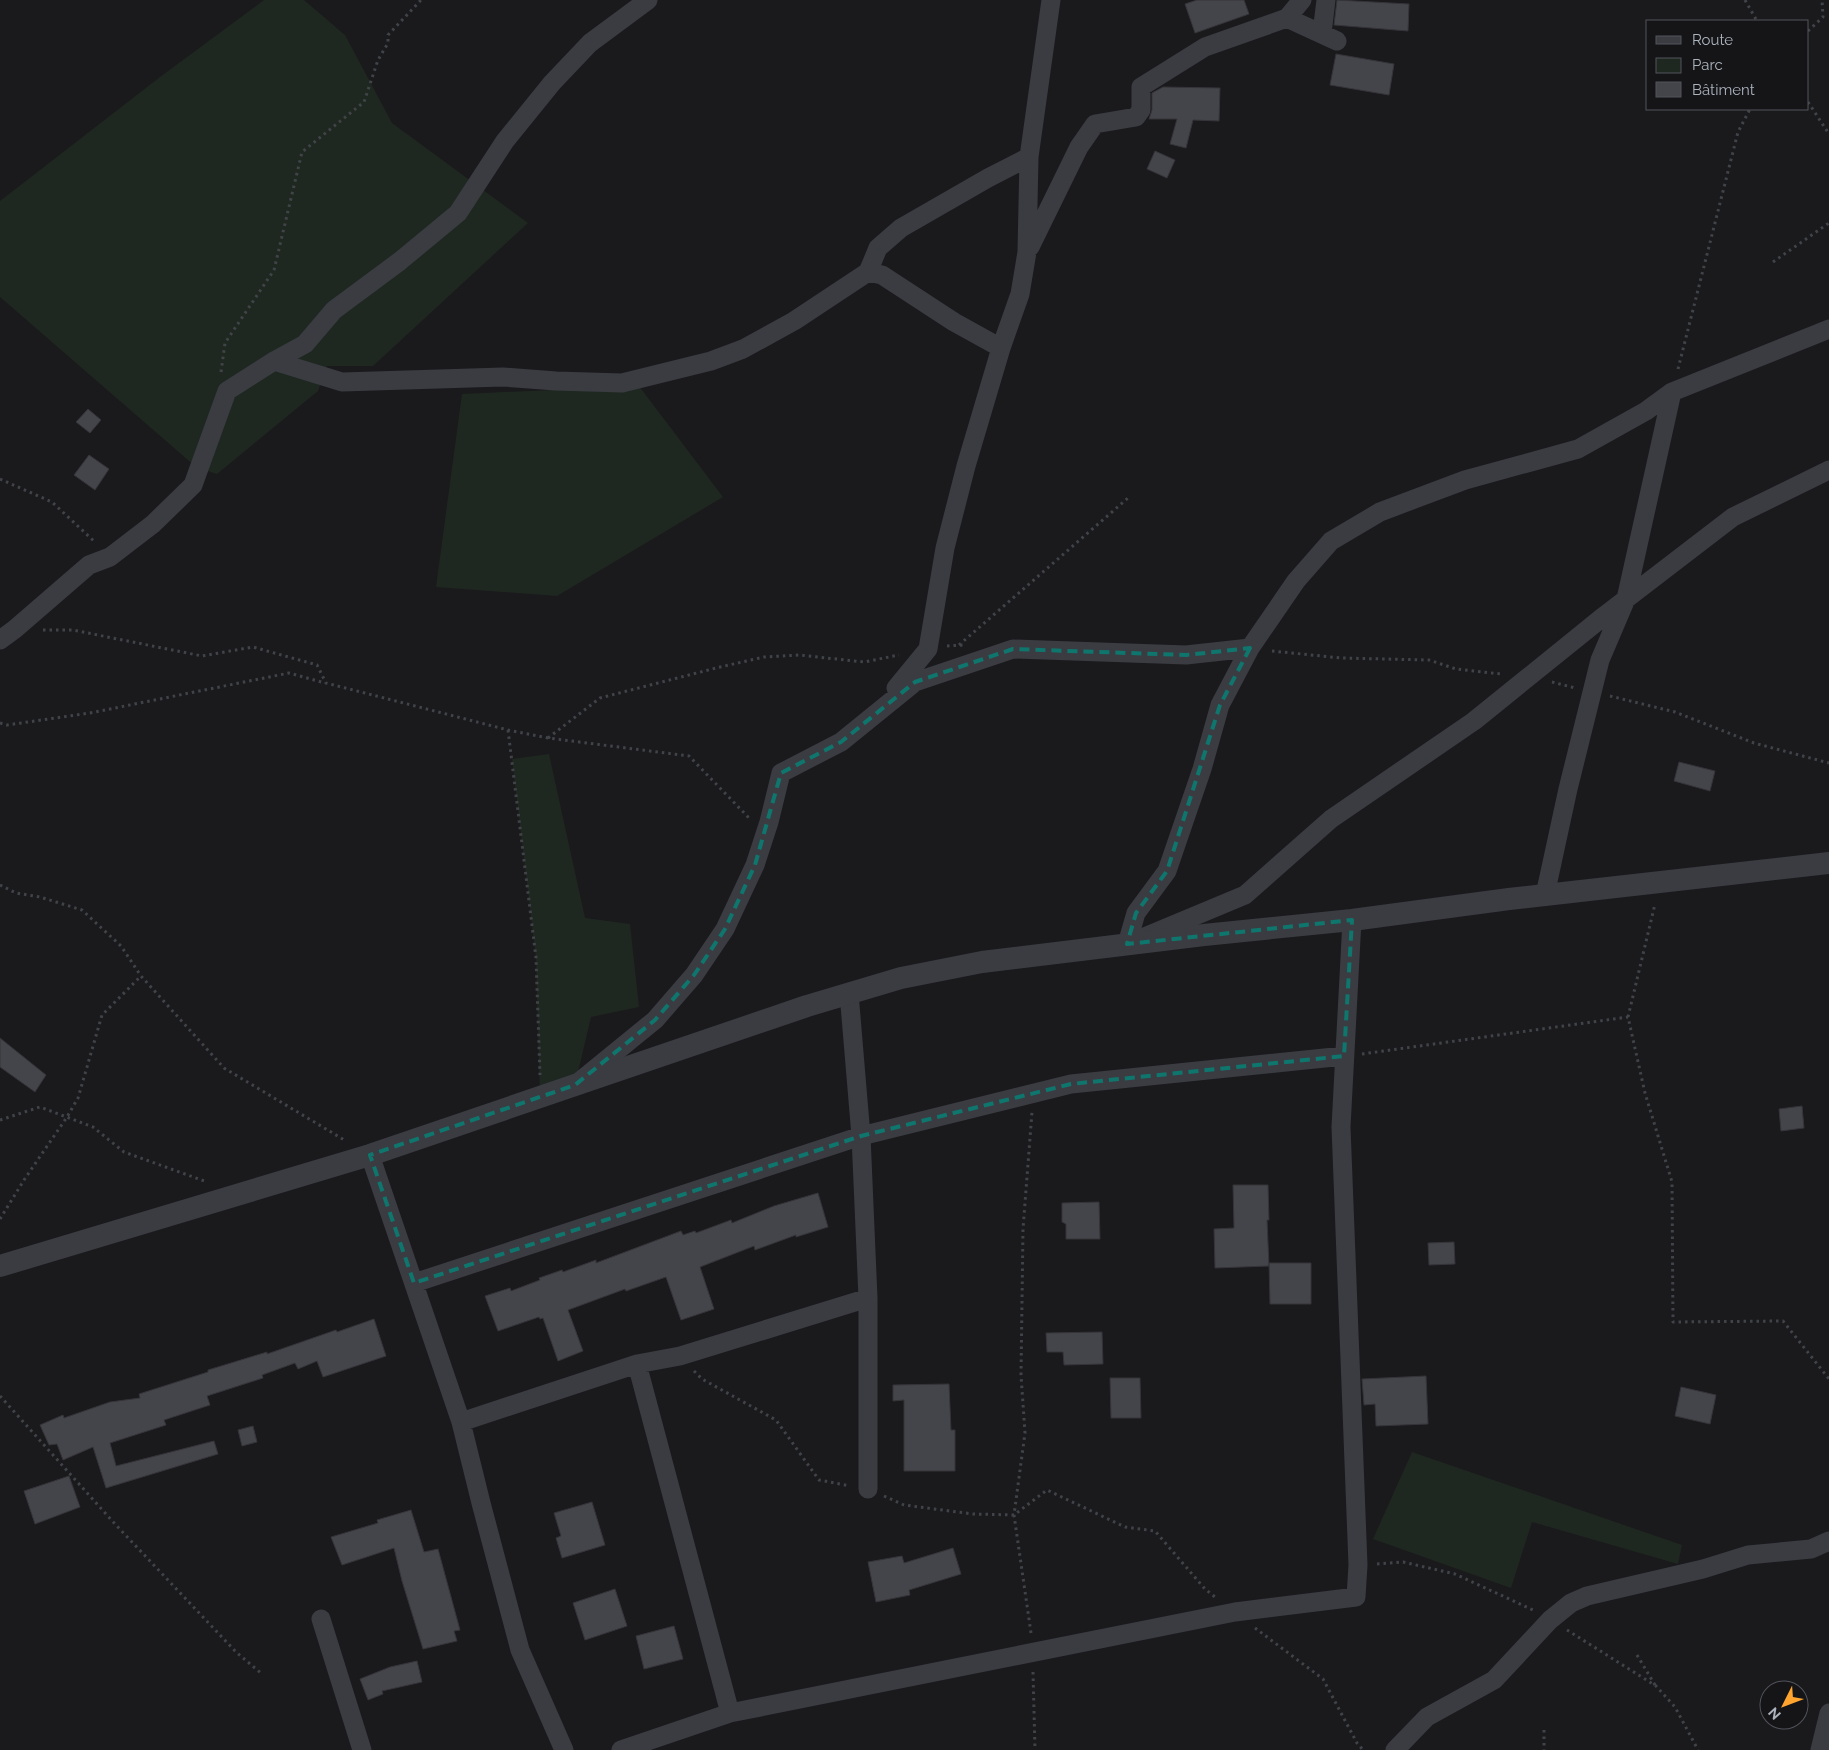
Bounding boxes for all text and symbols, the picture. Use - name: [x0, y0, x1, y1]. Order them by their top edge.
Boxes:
- legend: [1646, 20, 1809, 110]
- text: Route: [1692, 31, 1733, 49]
- text: Parc: [1692, 56, 1723, 74]
- text: Bâtiment: [1692, 81, 1755, 99]
- north arrow: [1759, 1680, 1809, 1730]
- text: N: [1765, 1704, 1784, 1723]

